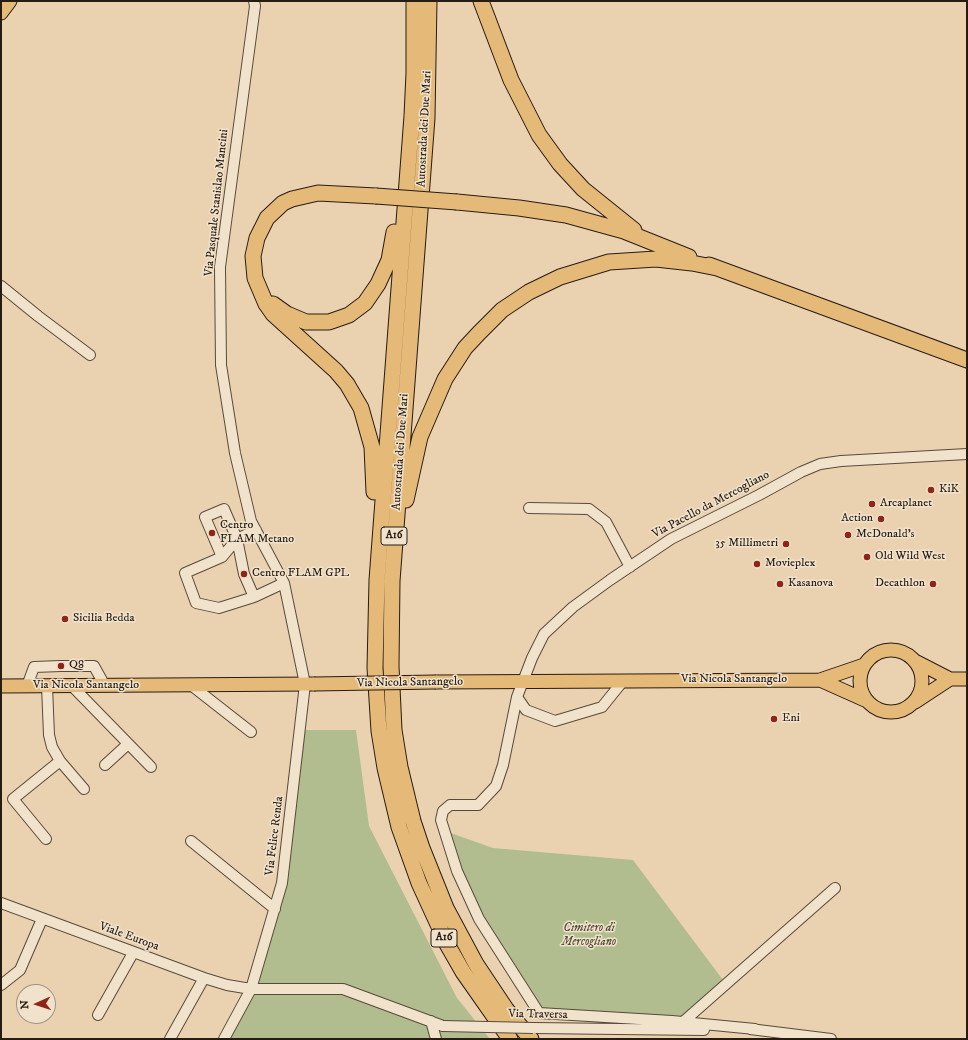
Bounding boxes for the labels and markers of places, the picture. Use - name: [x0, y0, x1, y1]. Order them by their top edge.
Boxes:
- place label: KiK: [939, 483, 959, 497]
- marker: KiK: [926, 485, 936, 495]
- place label: Arcaplanet: [880, 497, 932, 511]
- marker: Arcaplanet: [867, 499, 877, 509]
- place label: Action: [841, 512, 873, 526]
- marker: Action: [876, 514, 886, 524]
- place label: Centro FLAM Metano: [220, 519, 294, 547]
- marker: Centro FLAM Metano: [207, 528, 217, 538]
- place label: McDonald's: [856, 528, 915, 542]
- marker: McDonald's: [843, 530, 853, 540]
- place label: 35 Millimetri: [715, 537, 778, 551]
- marker: 35 Millimetri: [781, 539, 791, 549]
- place label: Old Wild West: [875, 550, 945, 564]
- marker: Old Wild West: [862, 552, 872, 562]
- place label: Movieplex: [765, 557, 815, 571]
- marker: Movieplex: [752, 559, 762, 569]
- place label: Centro FLAM GPL: [252, 567, 349, 581]
- marker: Centro FLAM GPL: [239, 569, 249, 579]
- place label: Kasanova: [788, 577, 833, 591]
- place label: Decathlon: [875, 577, 925, 591]
- marker: Kasanova: [775, 579, 785, 589]
- marker: Decathlon: [928, 579, 938, 589]
- place label: Sicilia Bedda: [73, 612, 135, 626]
- marker: Sicilia Bedda: [60, 614, 70, 624]
- place label: Q8: [69, 659, 84, 673]
- marker: Q8: [56, 661, 66, 671]
- place label: Eni: [782, 712, 800, 726]
- marker: Eni: [769, 714, 779, 724]

